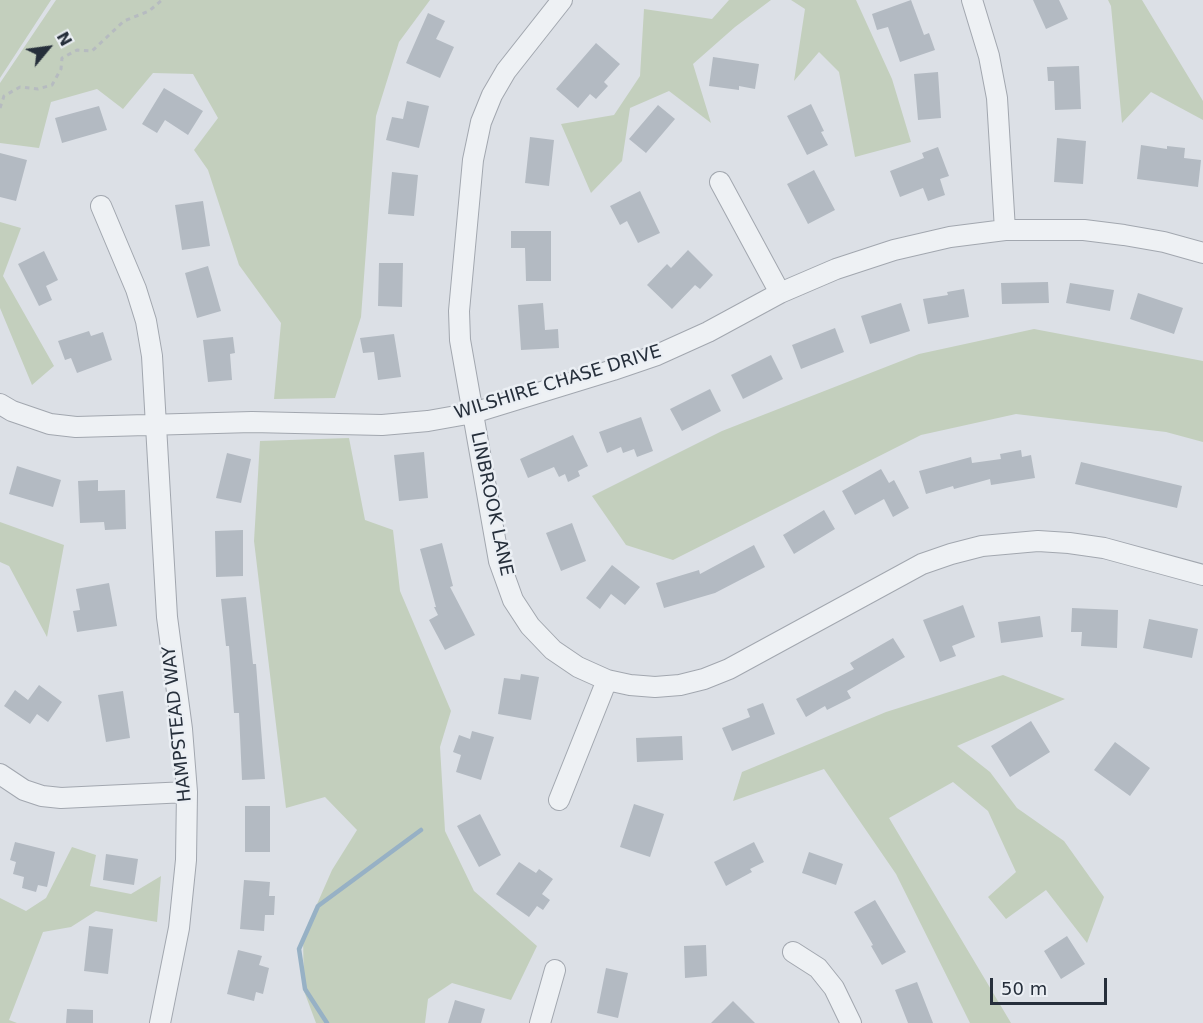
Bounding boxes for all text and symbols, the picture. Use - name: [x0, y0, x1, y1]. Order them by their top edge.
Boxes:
- north arrow: [18, 18, 78, 78]
- text: N: [53, 29, 76, 49]
- street label: WILSHIRE CHASE DRIVE: [452, 341, 664, 425]
- street label: LINBROOK LANE: [465, 430, 517, 578]
- street label: HAMPSTEAD WAY: [159, 645, 197, 803]
- scale bar: [993, 966, 1110, 1004]
- text: 50 m: [1001, 978, 1047, 999]

